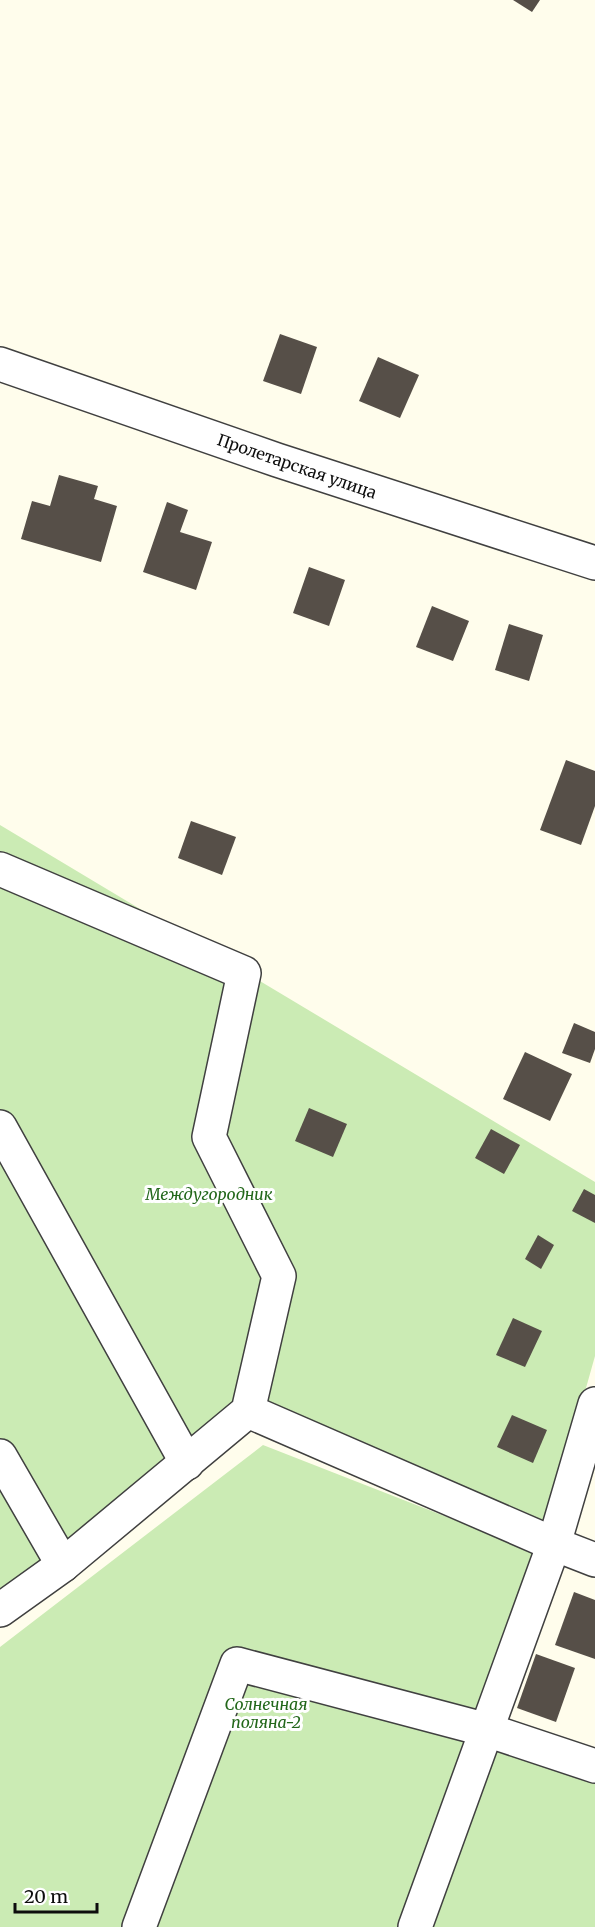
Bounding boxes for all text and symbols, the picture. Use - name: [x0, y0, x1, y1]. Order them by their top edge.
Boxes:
- street label: Пролетарская улица: [215, 429, 380, 503]
- park label: Междугородник: [144, 1184, 273, 1204]
- park label: Солнечная поляна-2: [224, 1694, 308, 1732]
- scale bar: [15, 1876, 98, 1914]
- text: 20 m: [24, 1885, 68, 1908]

